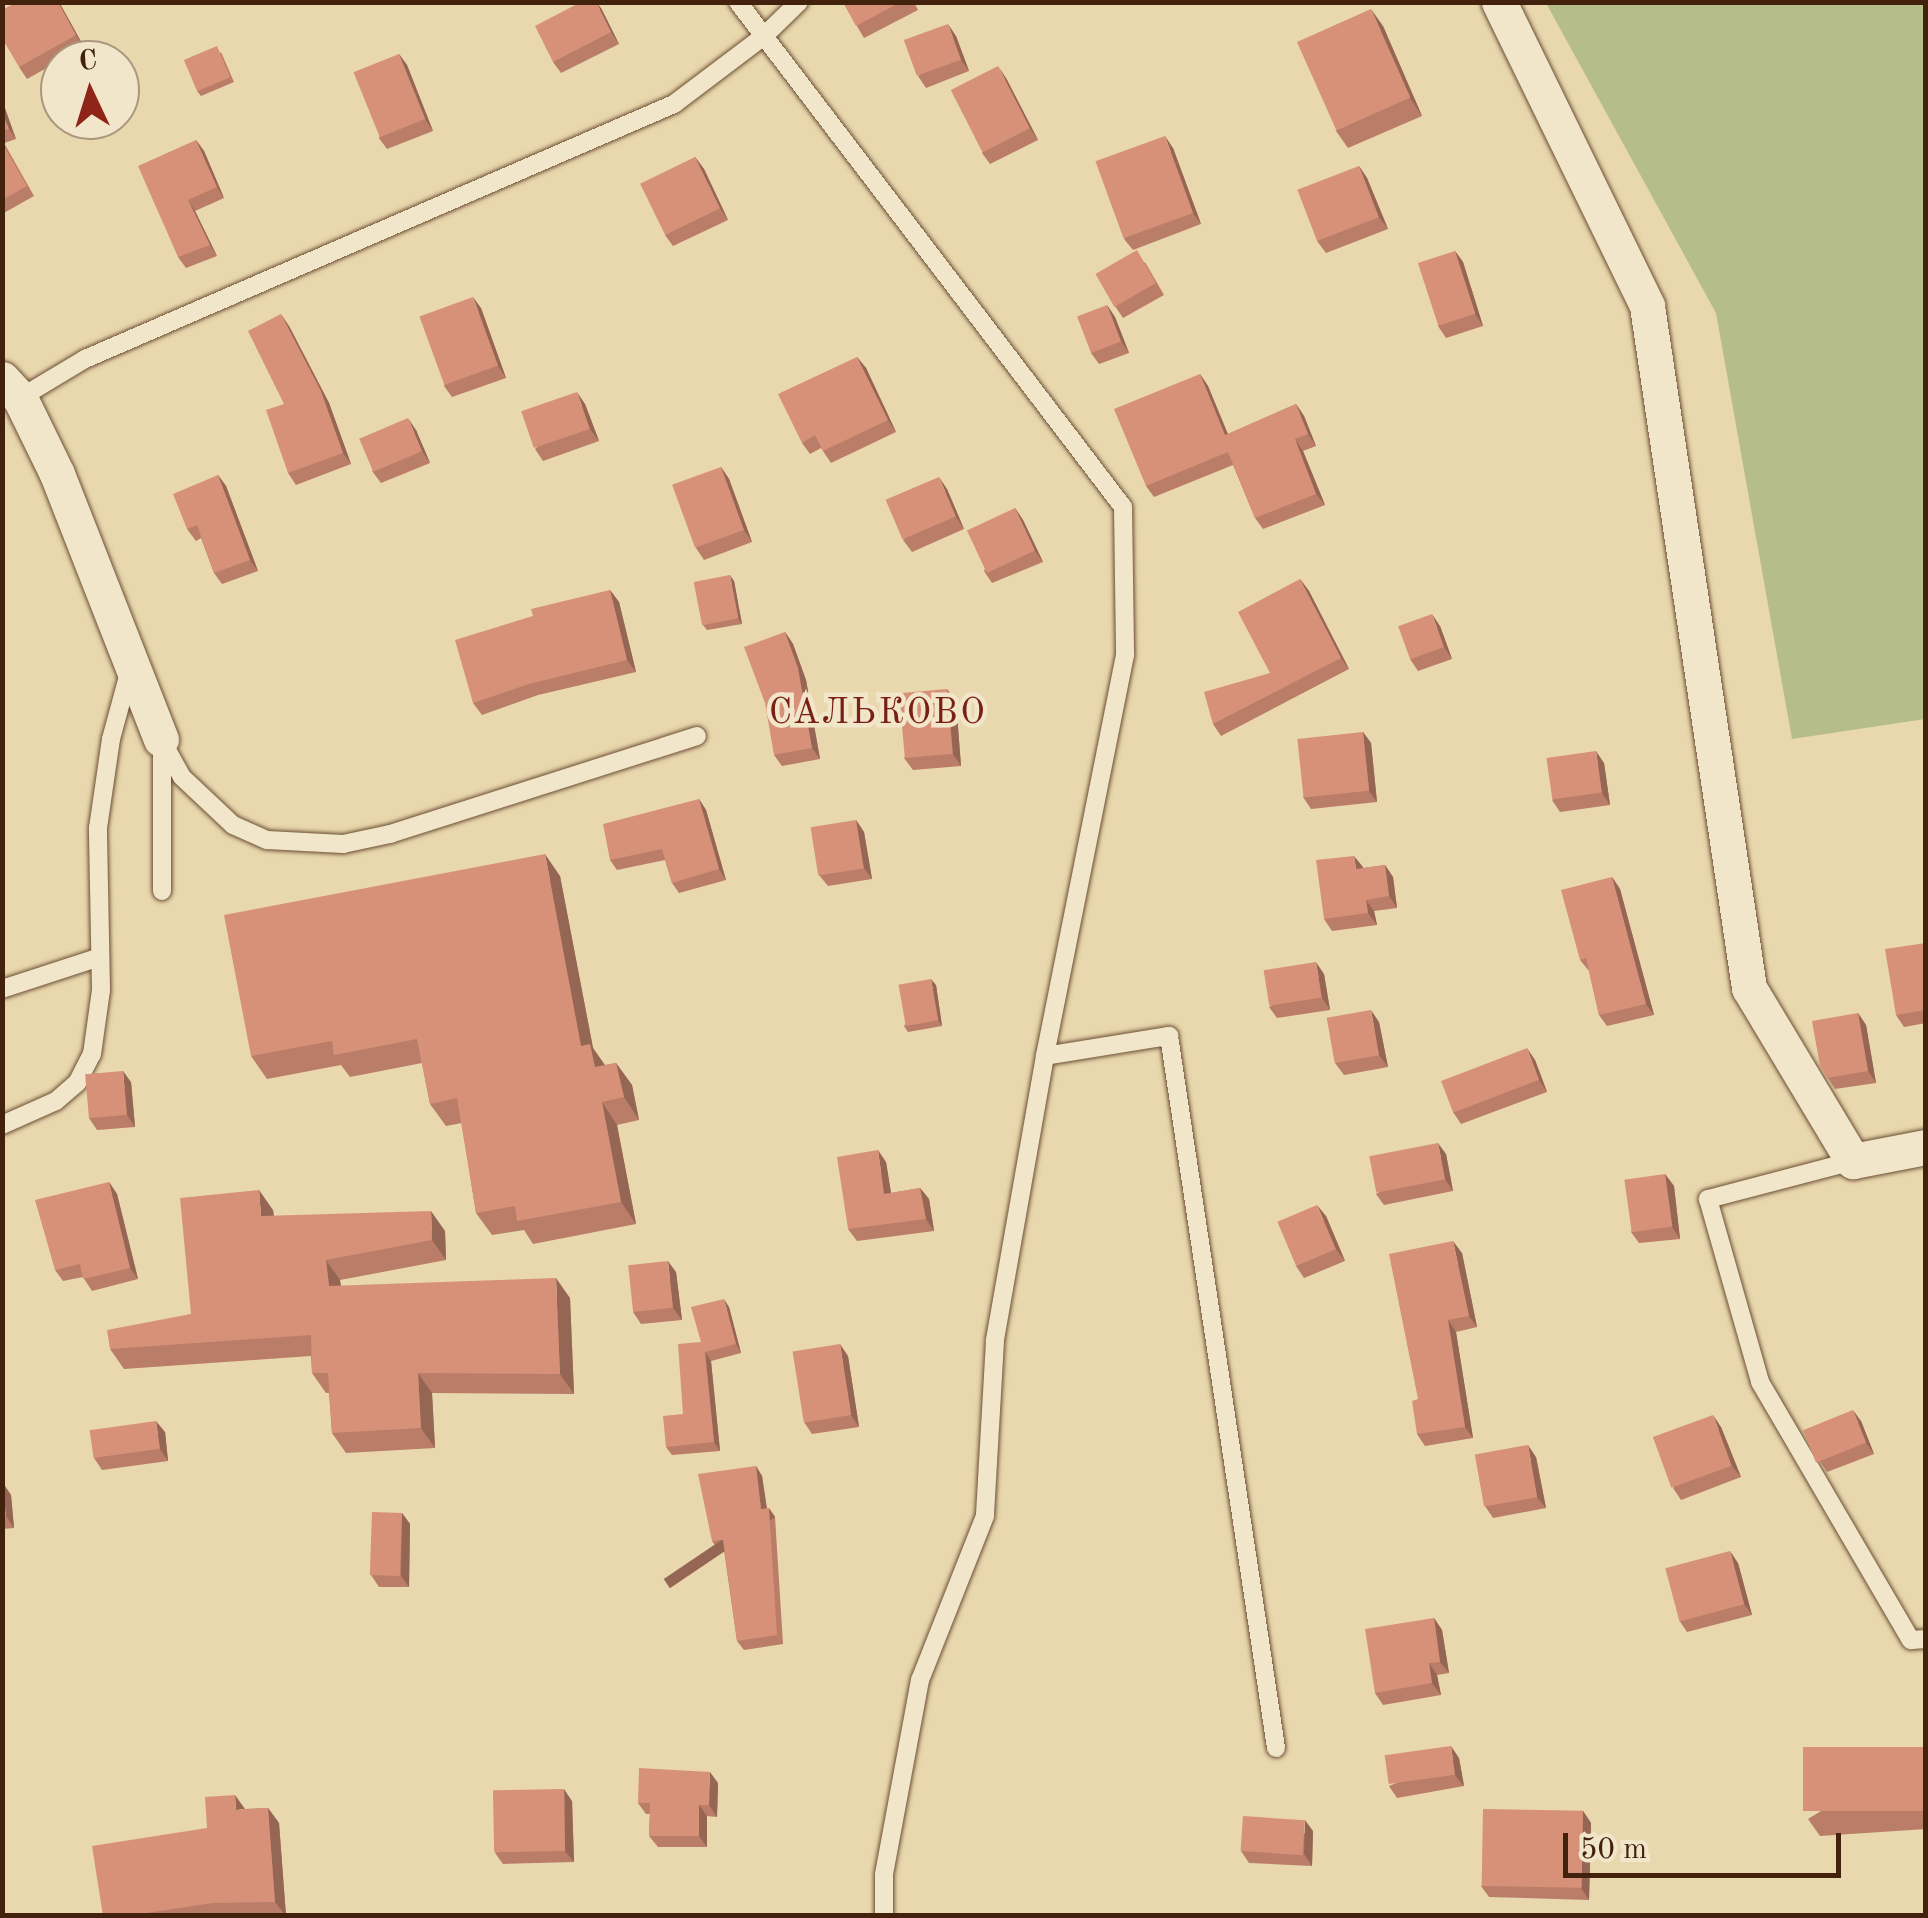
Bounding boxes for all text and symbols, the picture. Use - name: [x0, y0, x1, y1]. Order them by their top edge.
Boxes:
- north arrow: [40, 40, 140, 140]
- text: С: [78, 47, 98, 77]
- district label: САЛЬКОВО: [769, 693, 987, 735]
- scale bar: [1568, 1813, 1846, 1875]
- text: 50 m: [1580, 1835, 1647, 1865]

